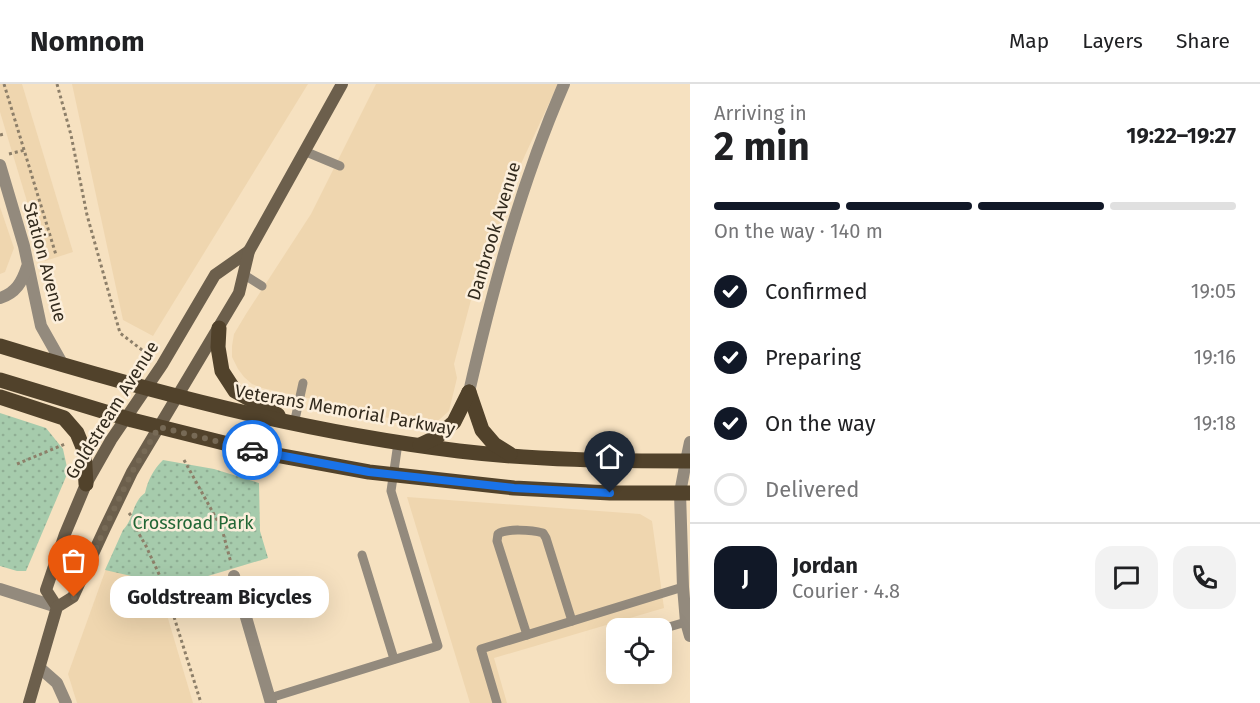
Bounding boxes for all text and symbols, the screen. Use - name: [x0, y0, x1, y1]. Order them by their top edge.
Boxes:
- text: Nomnom: [30, 25, 145, 58]
- text: Map: [1009, 28, 1049, 54]
- text: Layers: [1082, 28, 1143, 54]
- text: Share: [1176, 28, 1230, 54]
- text: Arriving in: [714, 101, 807, 125]
- text: 19:22–19:27: [1126, 122, 1236, 149]
- text: 2 min: [714, 124, 810, 170]
- street label: Danbrook Avenue: [462, 159, 526, 303]
- street label: Station Avenue: [18, 200, 72, 324]
- text: On the way · 140 m: [714, 219, 883, 243]
- icon: check: [714, 275, 747, 308]
- text: Confirmed: [765, 278, 868, 305]
- text: 19:05: [1191, 279, 1236, 303]
- street label: Goldstream Avenue: [61, 337, 163, 483]
- icon: check: [714, 341, 747, 374]
- text: Preparing: [765, 344, 861, 371]
- text: 19:16: [1194, 345, 1236, 369]
- street label: Veterans Memorial Parkway: [233, 380, 457, 440]
- icon: check: [714, 407, 747, 440]
- text: On the way: [765, 410, 876, 437]
- text: 19:18: [1193, 411, 1236, 435]
- courier: [222, 420, 282, 480]
- pin: [584, 431, 635, 493]
- icon: car: [236, 434, 269, 467]
- icon: home: [593, 440, 626, 473]
- text: Delivered: [765, 476, 860, 503]
- park label: Crossroad Park: [133, 512, 254, 534]
- pin: [48, 535, 99, 597]
- icon: bag: [57, 544, 90, 577]
- button: chat: [1095, 546, 1158, 609]
- button: phone: [1173, 546, 1236, 609]
- text: Jordan: [792, 552, 858, 579]
- text: J: [742, 564, 749, 591]
- callout: Goldstream Bicycles: [110, 576, 329, 618]
- text: Courier · 4.8: [792, 579, 900, 603]
- text: Goldstream Bicycles: [127, 585, 312, 609]
- map controls: [606, 618, 672, 684]
- button: locate: [606, 618, 672, 684]

